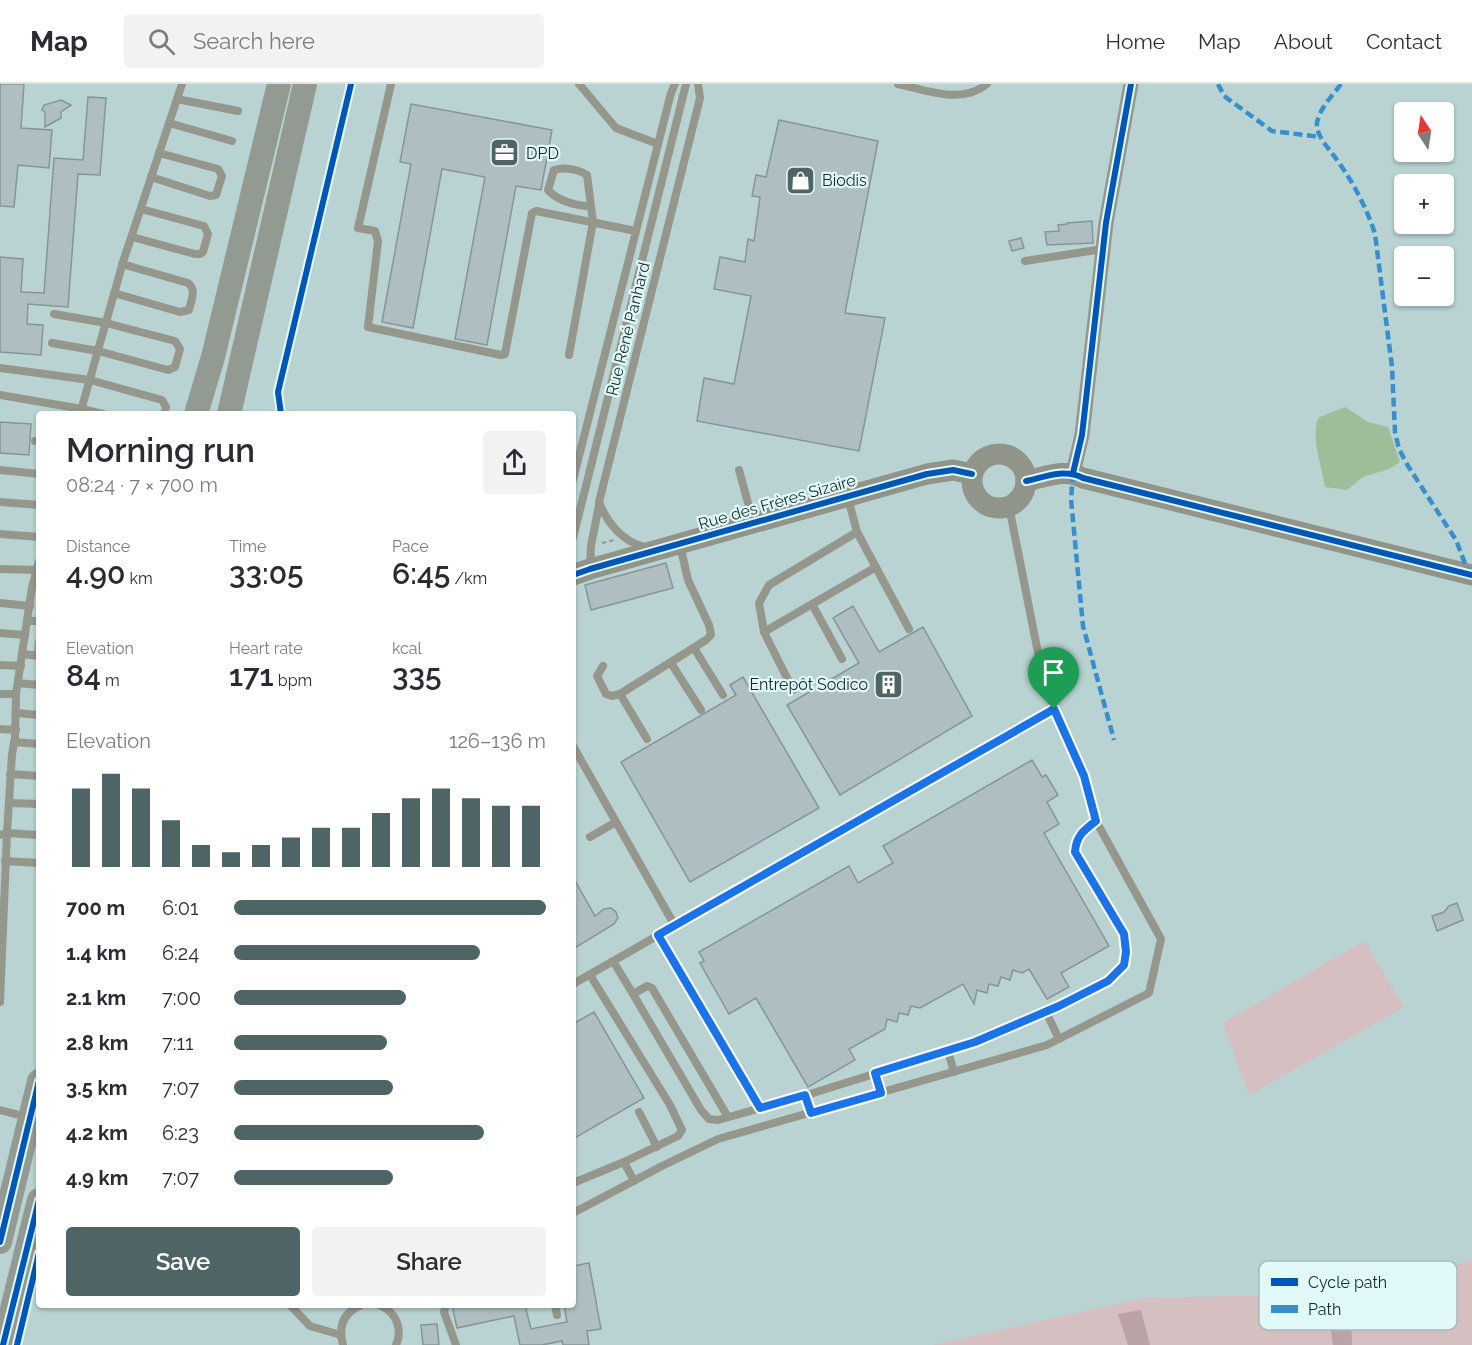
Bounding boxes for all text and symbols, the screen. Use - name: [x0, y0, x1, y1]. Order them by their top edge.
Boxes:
- search box: [124, 14, 544, 68]
- text: Map: [30, 25, 88, 58]
- icon: search: [145, 25, 178, 58]
- text: Search here: [193, 28, 315, 54]
- text: Home: [1106, 29, 1165, 54]
- text: Map: [1198, 29, 1241, 54]
- text: About: [1274, 29, 1333, 54]
- text: Contact: [1366, 29, 1442, 54]
- north arrow: [1394, 102, 1454, 162]
- map controls: [1394, 102, 1454, 306]
- office icon: DPD: [489, 137, 521, 169]
- place label: DPD: [526, 144, 559, 163]
- shop icon: Biodis: [785, 164, 817, 196]
- place label: Biodis: [822, 171, 867, 190]
- button: +: [1394, 174, 1454, 234]
- button: −: [1394, 246, 1454, 306]
- street label: Rue René Panhard: [602, 260, 654, 398]
- text: Morning run: [66, 431, 255, 470]
- button: share: [483, 431, 546, 494]
- street label: Rue des Frères Sizaire: [696, 470, 858, 534]
- text: 08:24 · 7 × 700 m: [66, 473, 218, 497]
- text: Distance: [66, 537, 130, 556]
- text: Time: [229, 537, 266, 556]
- text: Pace: [392, 537, 429, 556]
- text: 4.90: [66, 556, 125, 591]
- text: 33:05: [229, 556, 304, 591]
- text: 6:45: [392, 556, 450, 591]
- text: km: [125, 569, 153, 588]
- text: /km: [450, 569, 487, 588]
- text: Elevation: [66, 639, 134, 658]
- text: Heart rate: [229, 639, 303, 658]
- text: kcal: [392, 639, 422, 658]
- pin: [1028, 647, 1079, 709]
- icon: arrive: [1037, 656, 1070, 689]
- text: 84: [66, 658, 101, 693]
- text: 171: [229, 658, 274, 693]
- text: 335: [392, 658, 441, 693]
- building icon: Entrepôt Sodico: [873, 668, 905, 700]
- text: m: [101, 671, 120, 690]
- text: bpm: [274, 671, 312, 690]
- place label: Entrepôt Sodico: [749, 675, 868, 694]
- text: Elevation: [66, 729, 151, 753]
- text: 126–136 m: [449, 729, 546, 753]
- text: 700 m: [66, 896, 125, 920]
- text: 6:01: [162, 896, 199, 920]
- text: 1.4 km: [66, 941, 126, 965]
- text: 6:24: [162, 941, 199, 965]
- text: 2.1 km: [66, 986, 126, 1010]
- text: 7:00: [162, 986, 201, 1010]
- text: 2.8 km: [66, 1031, 128, 1055]
- text: 7:11: [162, 1031, 194, 1055]
- text: 3.5 km: [66, 1076, 127, 1100]
- text: 7:07: [162, 1076, 199, 1100]
- text: 4.2 km: [66, 1121, 128, 1145]
- text: 6:23: [162, 1121, 199, 1145]
- text: 4.9 km: [66, 1166, 128, 1190]
- text: 7:07: [162, 1166, 199, 1190]
- button: Save: [66, 1227, 300, 1296]
- button: Share: [312, 1227, 546, 1296]
- legend: [1259, 1261, 1457, 1330]
- text: Cycle path: [1308, 1273, 1387, 1292]
- text: Path: [1308, 1300, 1341, 1319]

